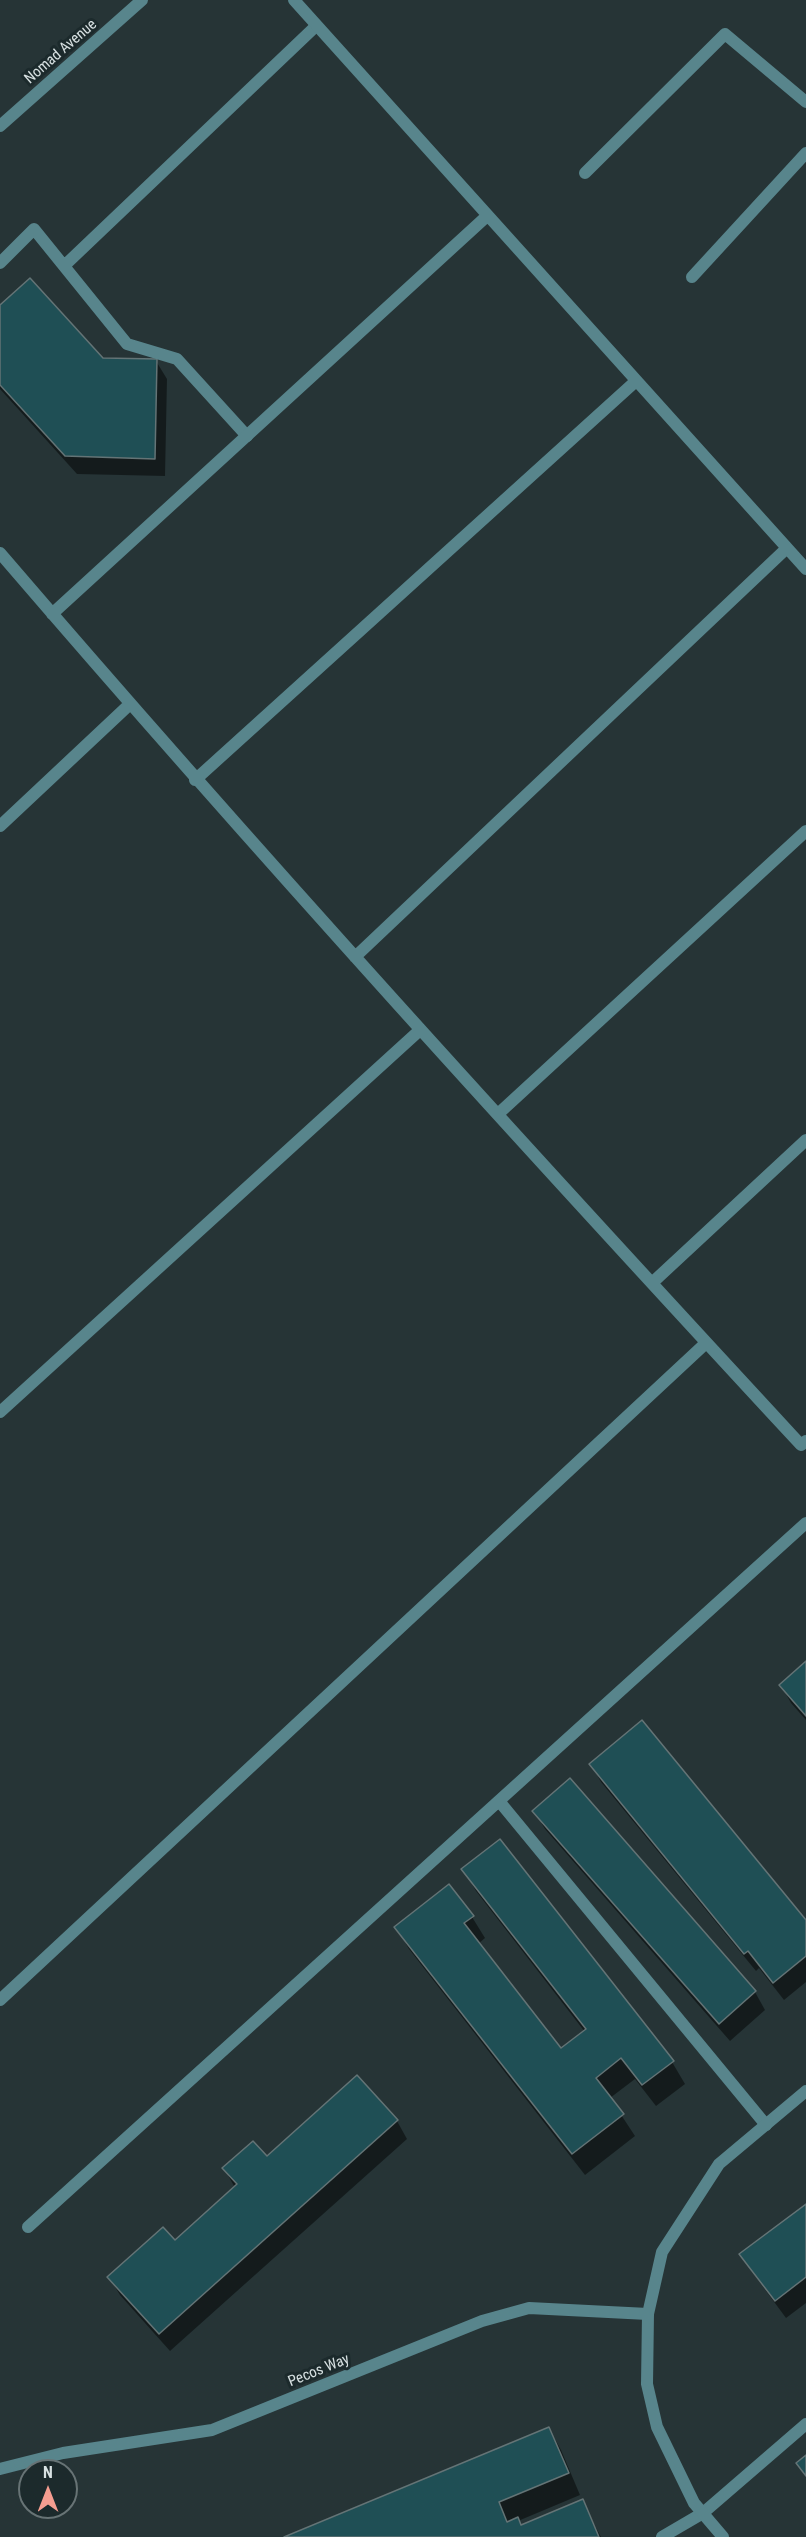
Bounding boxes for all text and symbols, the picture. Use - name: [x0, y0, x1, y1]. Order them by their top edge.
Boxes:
- street label: Nomad Avenue: [21, 16, 101, 88]
- street label: Pecos Way: [286, 2351, 352, 2391]
- north arrow: [18, 2459, 78, 2519]
- text: N: [43, 2463, 53, 2482]

